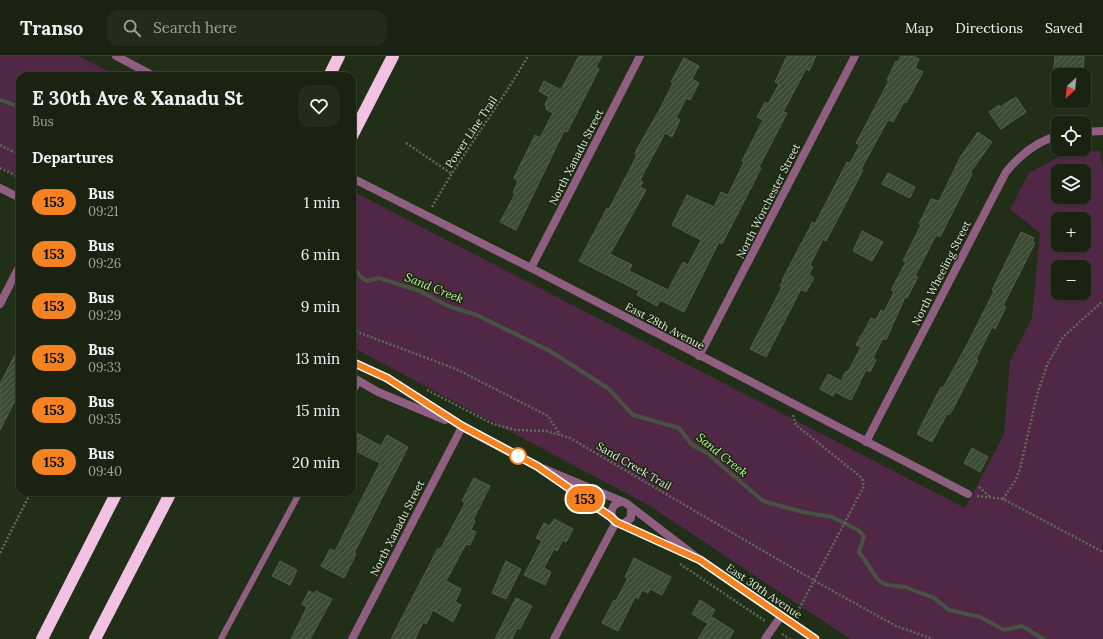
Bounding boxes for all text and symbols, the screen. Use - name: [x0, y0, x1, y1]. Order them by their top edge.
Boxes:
- search box: [107, 10, 387, 46]
- text: Transo: [20, 16, 83, 40]
- icon: search: [121, 17, 143, 39]
- text: Search here: [153, 18, 237, 37]
- text: Map: [905, 19, 933, 37]
- text: Directions: [955, 19, 1023, 37]
- text: Saved: [1045, 19, 1083, 37]
- north arrow: [1051, 68, 1091, 108]
- map controls: [1051, 68, 1091, 300]
- button: heart: [298, 85, 340, 127]
- text: E 30th Ave & Xanadu St: [32, 86, 243, 110]
- street label: Power Line Trail: [442, 93, 500, 171]
- street label: North Xanadu Street: [546, 106, 607, 207]
- text: Bus: [32, 113, 54, 130]
- button: locate: [1051, 116, 1091, 156]
- street label: North Worchester Street: [733, 140, 804, 261]
- text: Departures: [32, 148, 113, 167]
- button: layers: [1051, 164, 1091, 204]
- text: Bus: [88, 184, 114, 203]
- text: 153: [43, 193, 65, 211]
- text: 1 min: [304, 193, 340, 212]
- text: 09:21: [88, 203, 119, 220]
- button: +: [1051, 212, 1091, 252]
- street label: North Wheeling Street: [908, 218, 974, 328]
- text: Bus: [88, 236, 114, 255]
- text: 153: [43, 245, 65, 263]
- text: 6 min: [301, 245, 340, 264]
- text: 09:26: [88, 255, 121, 272]
- button: −: [1051, 260, 1091, 300]
- water label: Sand Creek: [403, 269, 466, 306]
- text: Bus: [88, 288, 114, 307]
- text: 153: [43, 297, 65, 315]
- text: 9 min: [301, 297, 340, 316]
- street label: East 28th Avenue: [623, 299, 707, 353]
- text: 09:29: [88, 307, 121, 324]
- text: Bus: [88, 340, 114, 359]
- text: 153: [43, 349, 65, 367]
- text: 13 min: [296, 349, 340, 368]
- text: 09:33: [88, 359, 121, 376]
- text: Bus: [88, 392, 114, 411]
- text: 153: [43, 401, 65, 419]
- text: 15 min: [296, 401, 340, 420]
- text: 09:35: [88, 411, 121, 428]
- water label: Sand Creek: [694, 429, 751, 480]
- street label: Sand Creek Trail: [594, 439, 674, 493]
- text: Bus: [88, 444, 114, 463]
- unlabelled marker: [509, 447, 527, 465]
- text: 153: [43, 453, 65, 471]
- text: 20 min: [292, 453, 340, 472]
- text: 09:40: [88, 463, 122, 480]
- street label: North Xanadu Street: [367, 477, 428, 578]
- line badge: 153: [562, 486, 608, 512]
- text: 153: [574, 490, 596, 508]
- street label: East 30th Avenue: [723, 560, 805, 622]

